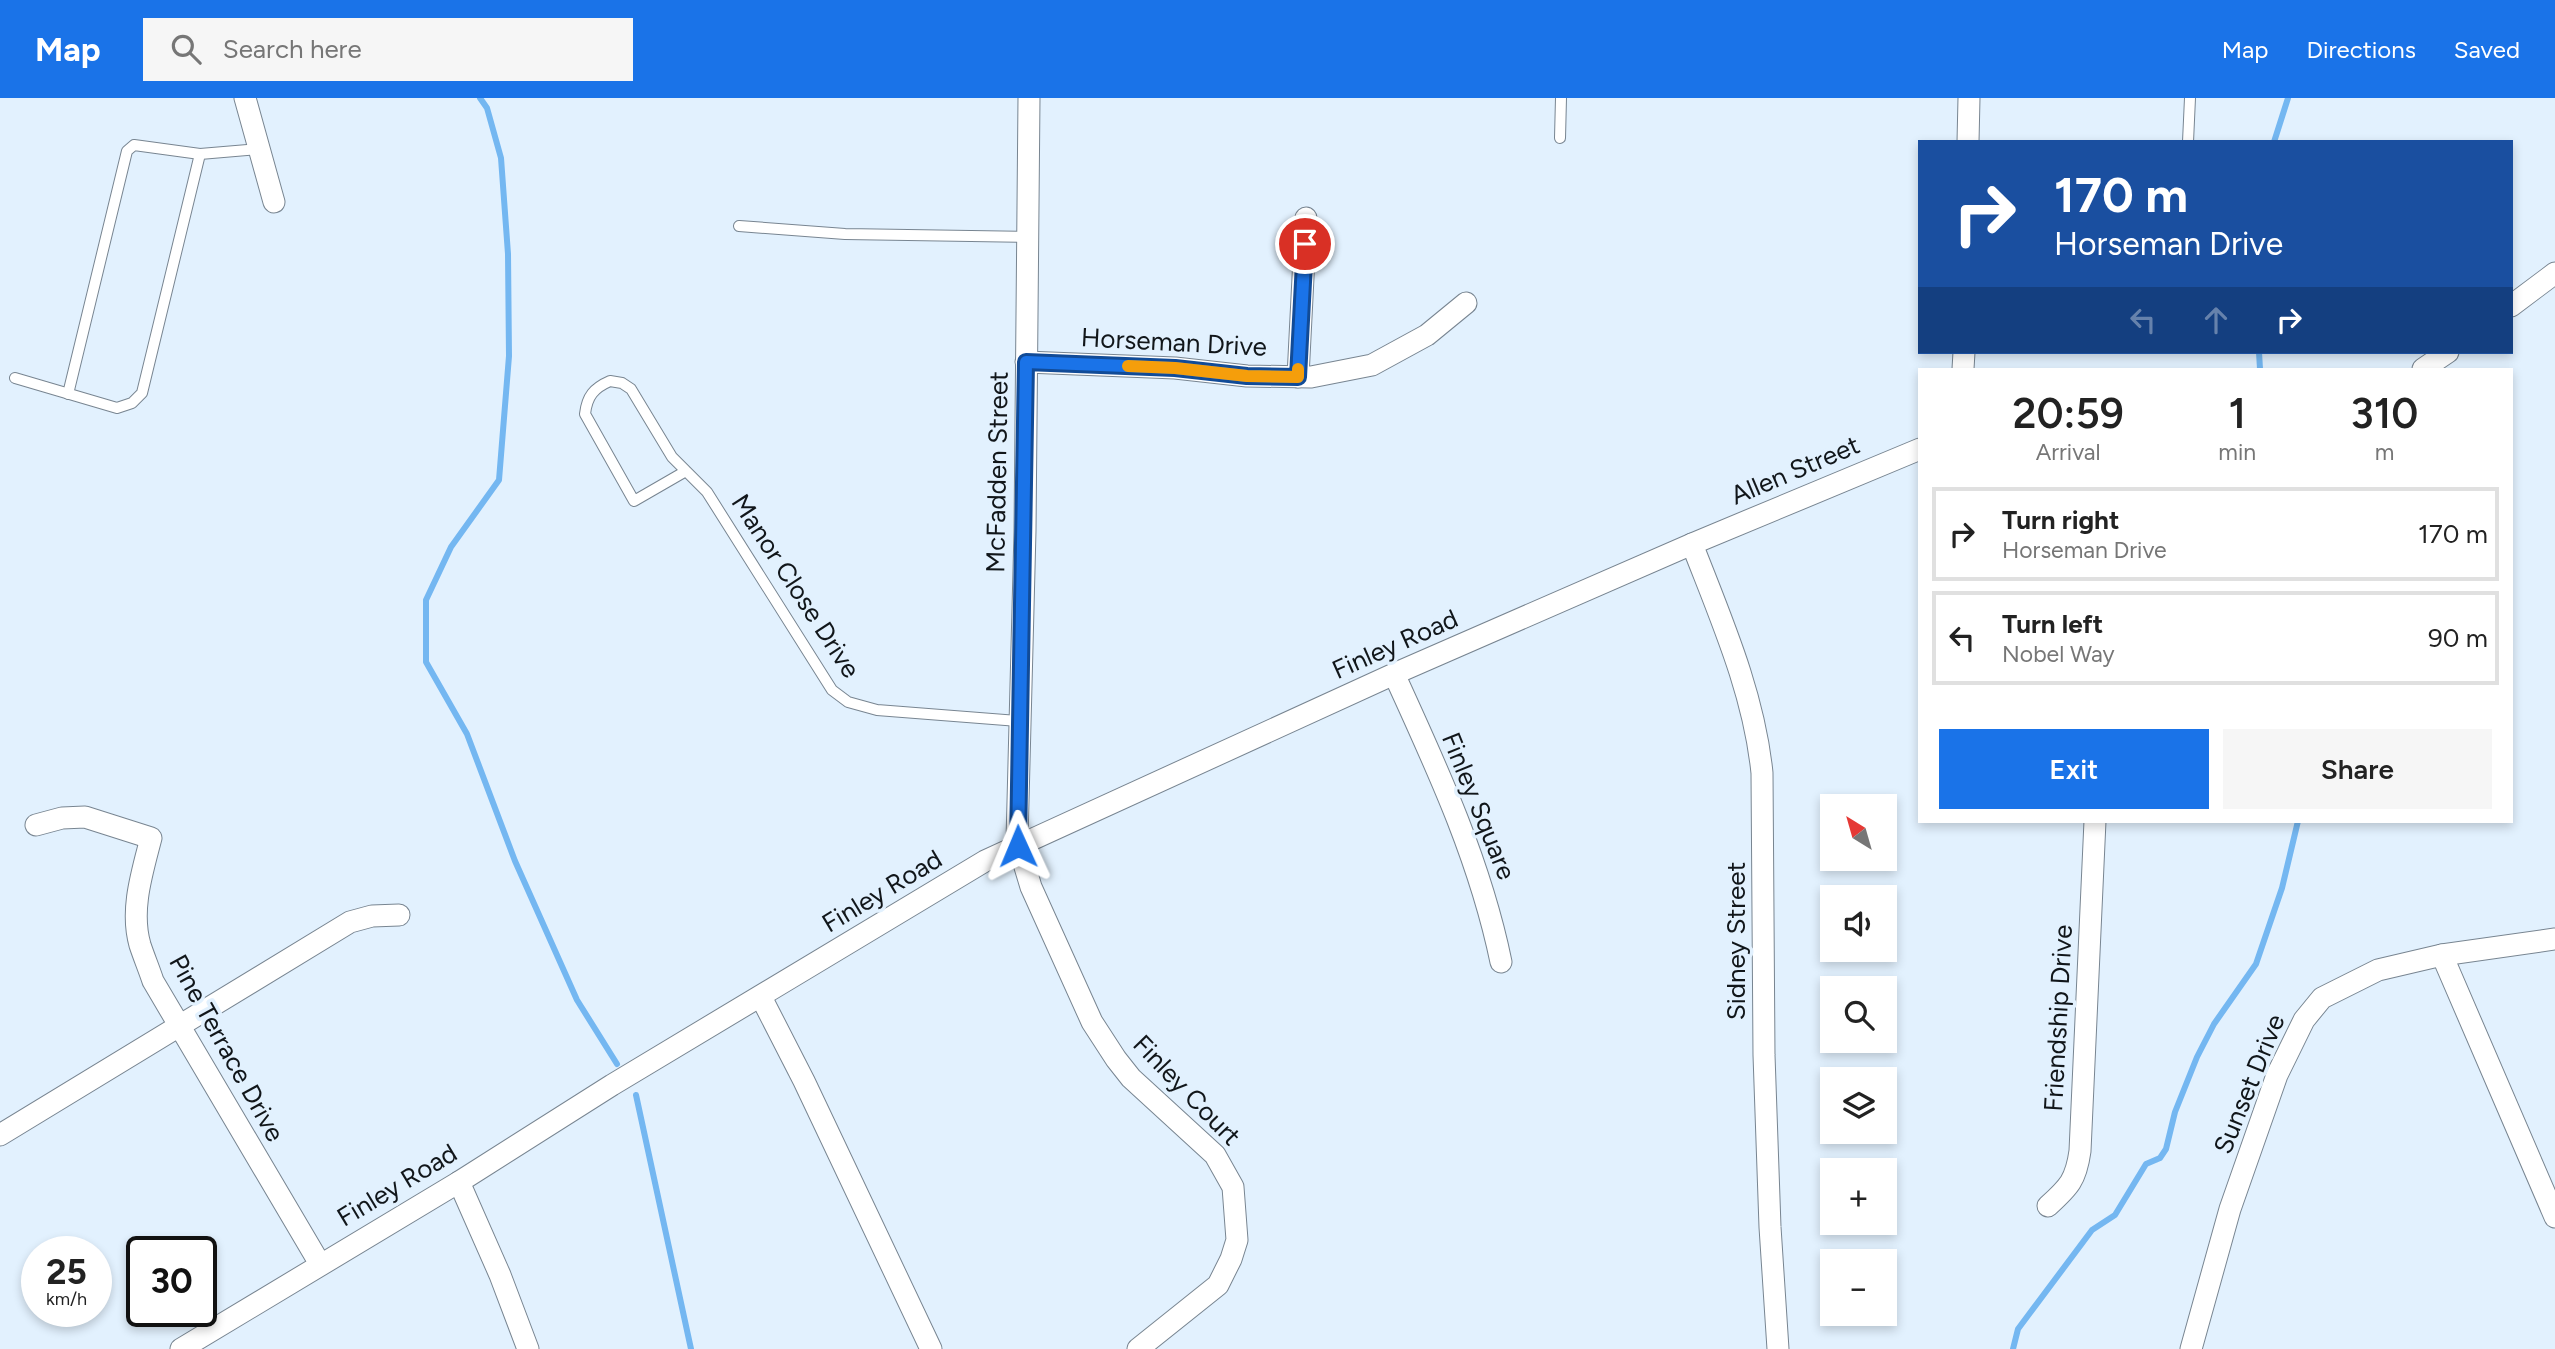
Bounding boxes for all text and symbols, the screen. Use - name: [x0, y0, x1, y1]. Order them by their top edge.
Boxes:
- search box: [143, 18, 633, 81]
- text: Map: [35, 30, 101, 69]
- icon: search: [167, 30, 205, 68]
- text: Search here: [223, 33, 362, 65]
- text: Map: [2222, 35, 2268, 64]
- text: Directions: [2306, 35, 2416, 64]
- text: Saved: [2454, 35, 2520, 64]
- text: 170 m: [2054, 165, 2188, 224]
- icon: right: [1939, 168, 2030, 259]
- pin: [1275, 214, 1335, 274]
- icon: arrive: [1286, 225, 1324, 263]
- text: Horseman Drive: [2054, 225, 2283, 263]
- icon: left: [2124, 301, 2162, 339]
- icon: ahead: [2197, 301, 2235, 339]
- icon: right: [2270, 301, 2308, 339]
- street label: Horseman Drive: [1080, 321, 1268, 363]
- street label: McFadden Street: [979, 371, 1015, 573]
- text: 20:59: [2013, 388, 2124, 439]
- text: 1: [2228, 388, 2246, 439]
- text: 310: [2351, 388, 2418, 439]
- street label: Allen Street: [1726, 428, 1864, 511]
- text: Arrival: [2036, 438, 2101, 466]
- text: min: [2218, 438, 2256, 466]
- text: m: [2375, 438, 2394, 466]
- street label: Manor Close Drive: [725, 488, 867, 684]
- text: Turn right: [2002, 504, 2119, 536]
- icon: right: [1943, 515, 1981, 553]
- text: 170 m: [2418, 518, 2488, 550]
- text: Horseman Drive: [2002, 536, 2167, 564]
- street label: Finley Road: [1327, 602, 1463, 686]
- text: Turn left: [2002, 608, 2103, 640]
- icon: left: [1943, 619, 1981, 657]
- text: 90 m: [2428, 622, 2488, 654]
- text: Nobel Way: [2002, 640, 2115, 668]
- street label: Finley Square: [1435, 728, 1523, 884]
- button: Exit: [1939, 729, 2209, 809]
- button: Share: [2223, 729, 2492, 809]
- north arrow: [1820, 794, 1897, 872]
- map controls: [1820, 794, 1897, 1326]
- position arrow: [981, 809, 1055, 883]
- street label: Finley Road: [816, 843, 948, 939]
- street label: Sidney Street: [1720, 862, 1752, 1020]
- button: sound: [1820, 885, 1897, 962]
- street label: Friendship Drive: [2037, 924, 2079, 1112]
- street label: Pine Terrace Drive: [162, 949, 292, 1147]
- button: search: [1820, 976, 1897, 1053]
- street label: Sunset Drive: [2207, 1010, 2291, 1158]
- street label: Finley Court: [1126, 1028, 1248, 1152]
- button: layers: [1820, 1067, 1897, 1144]
- street label: Finley Road: [331, 1137, 463, 1233]
- button: +: [1820, 1158, 1897, 1235]
- speed limit sign: 30: [126, 1236, 217, 1327]
- button: −: [1820, 1249, 1897, 1326]
- text: 25: [46, 1251, 87, 1293]
- text: km/h: [46, 1288, 87, 1310]

